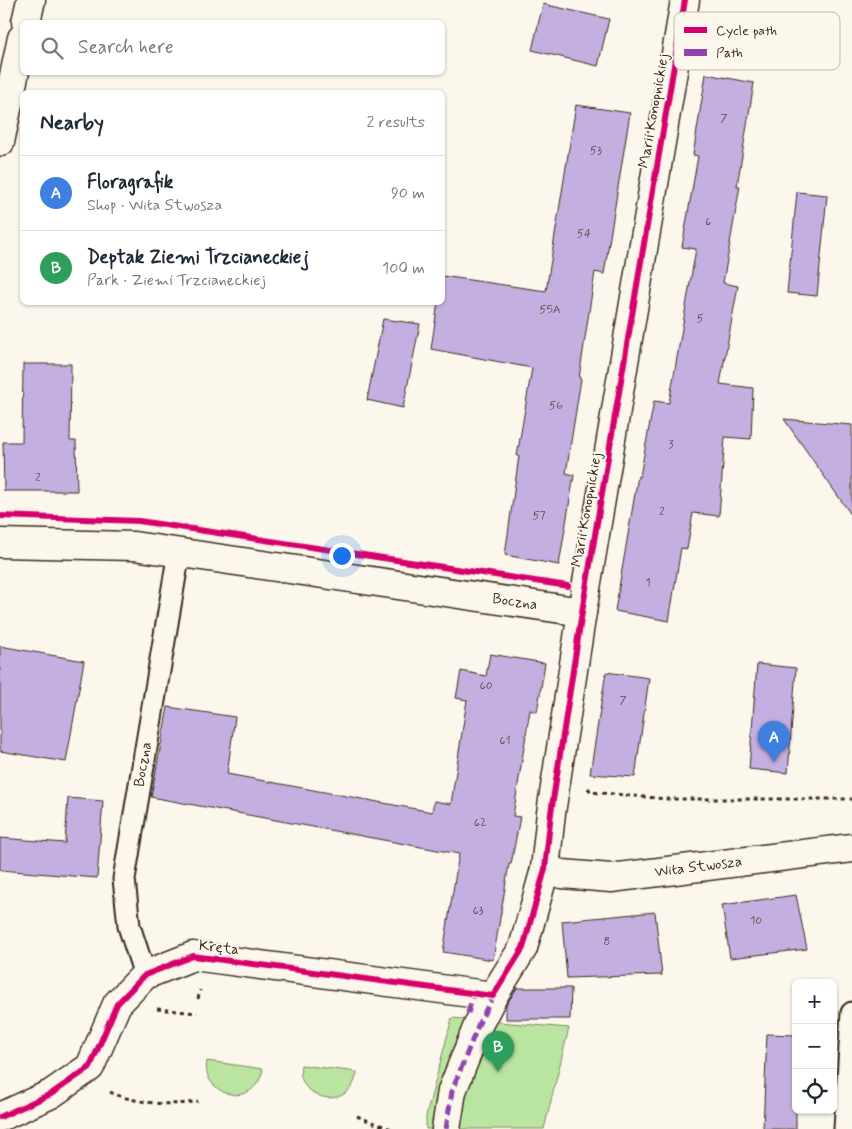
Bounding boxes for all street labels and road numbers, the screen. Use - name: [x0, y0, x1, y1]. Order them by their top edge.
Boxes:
- street label: Marii Konopnickiej: [634, 52, 674, 170]
- street label: Marii Konopnickiej: [567, 451, 607, 569]
- street label: Boczna: [491, 589, 539, 615]
- street label: Boczna: [130, 740, 157, 788]
- street label: Wita Stwosza: [654, 852, 743, 882]
- street label: Kręta: [198, 936, 241, 960]

